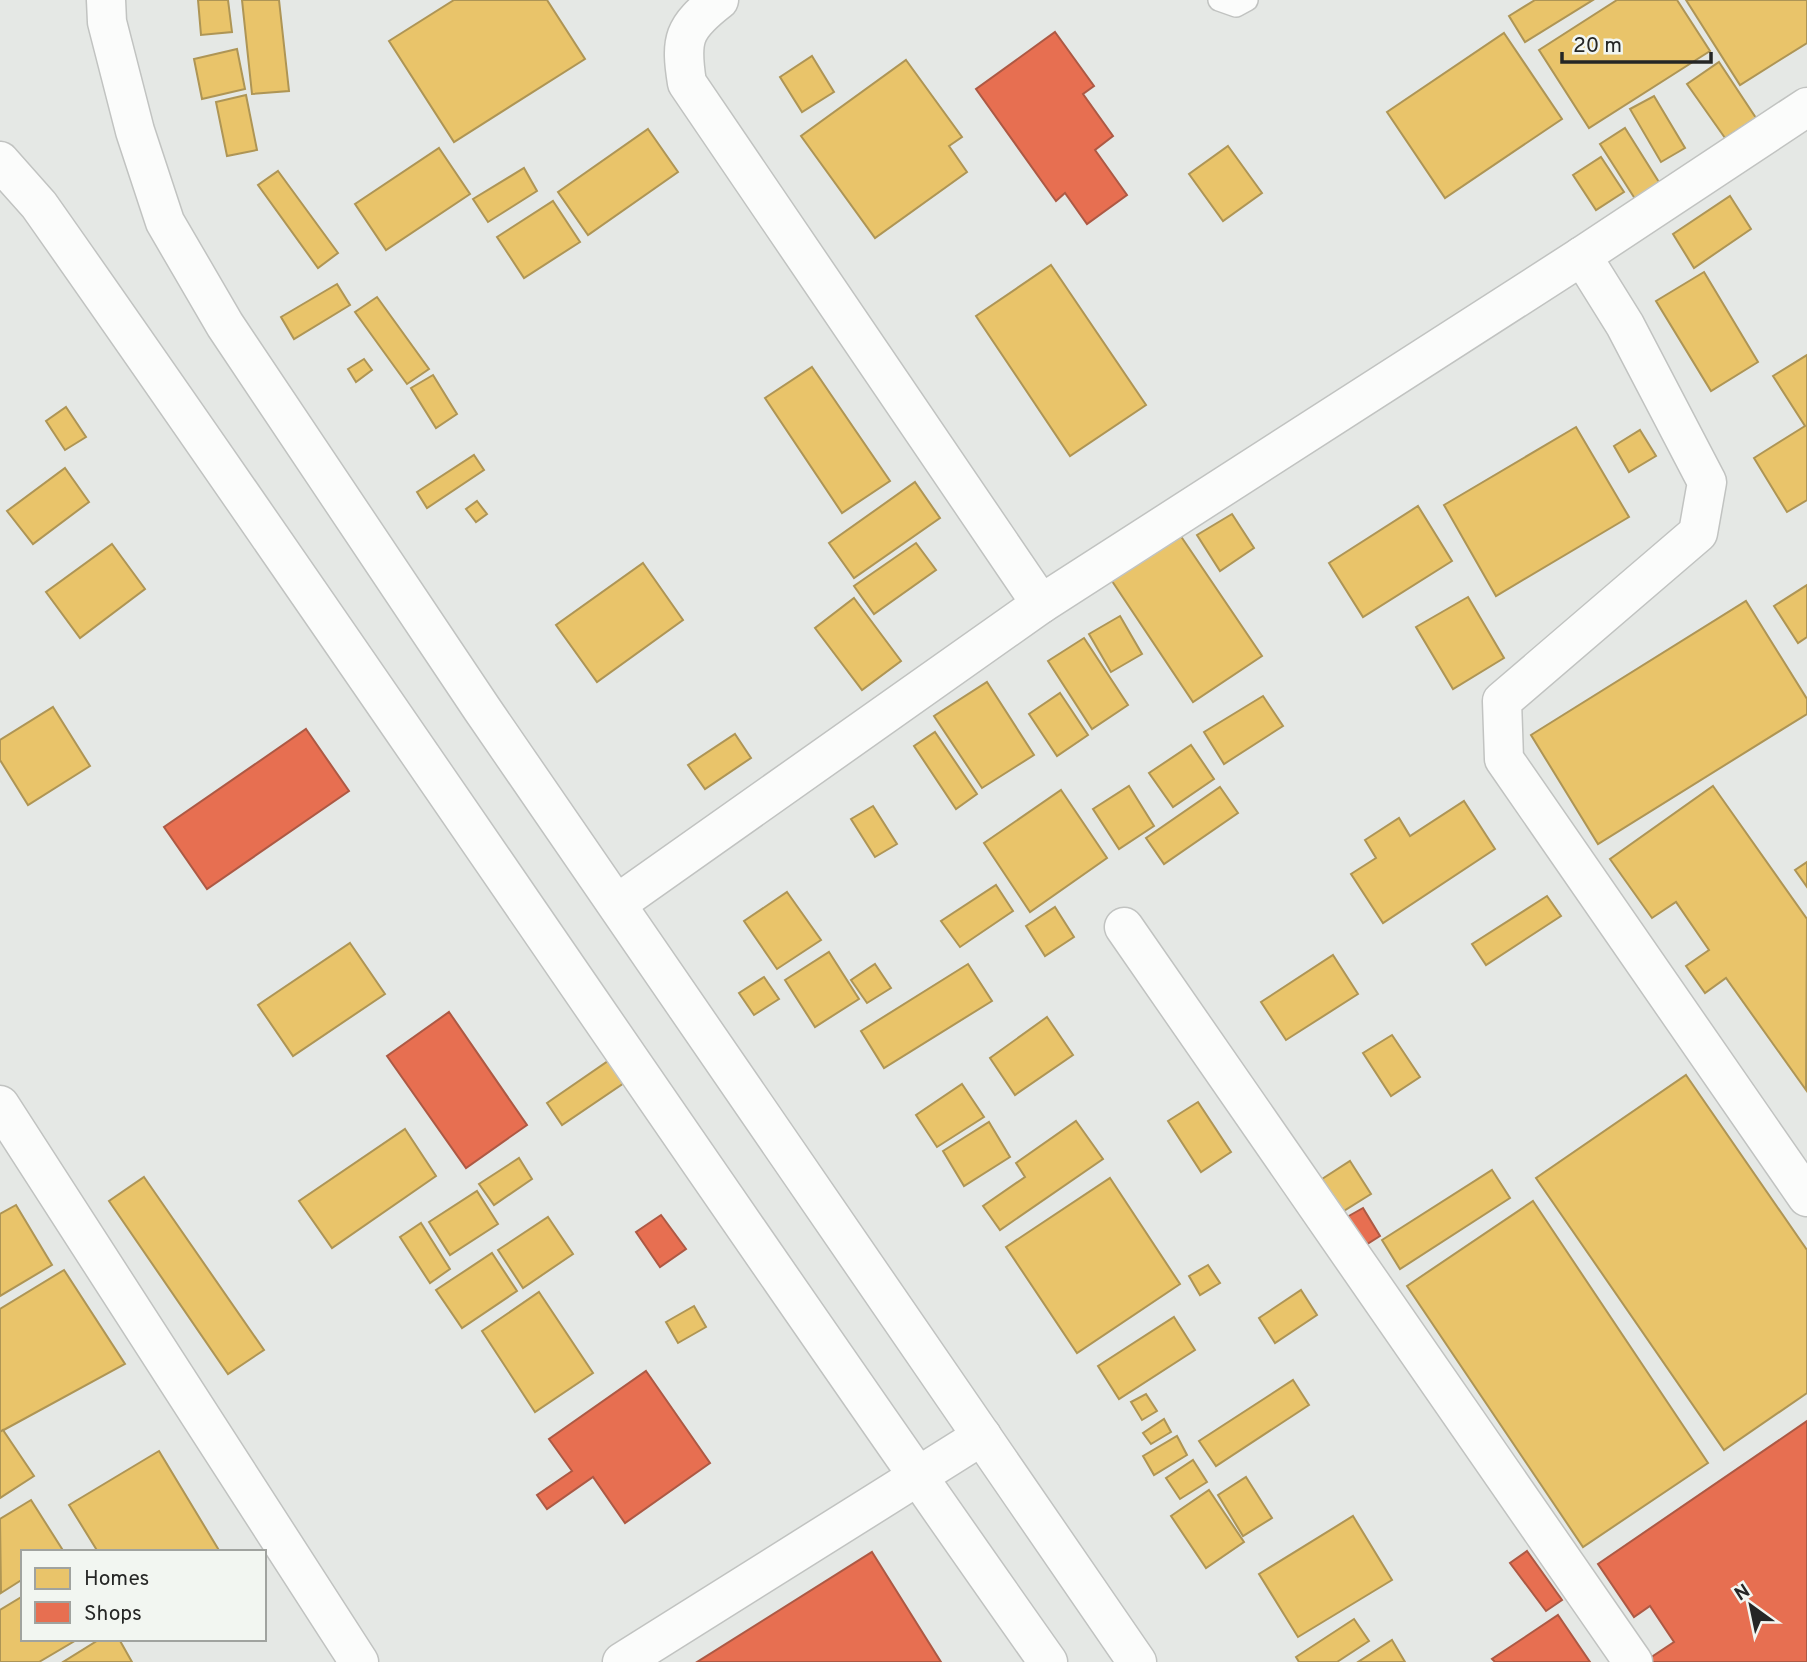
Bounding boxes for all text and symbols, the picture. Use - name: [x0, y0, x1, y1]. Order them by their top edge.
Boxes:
- scale bar: [1562, 21, 1711, 65]
- text: 20 m: [1573, 33, 1622, 60]
- legend: [21, 1550, 266, 1641]
- text: Homes: [84, 1566, 149, 1593]
- north arrow: [1716, 1571, 1786, 1641]
- text: N: [1731, 1580, 1755, 1607]
- text: Shops: [84, 1601, 142, 1628]

